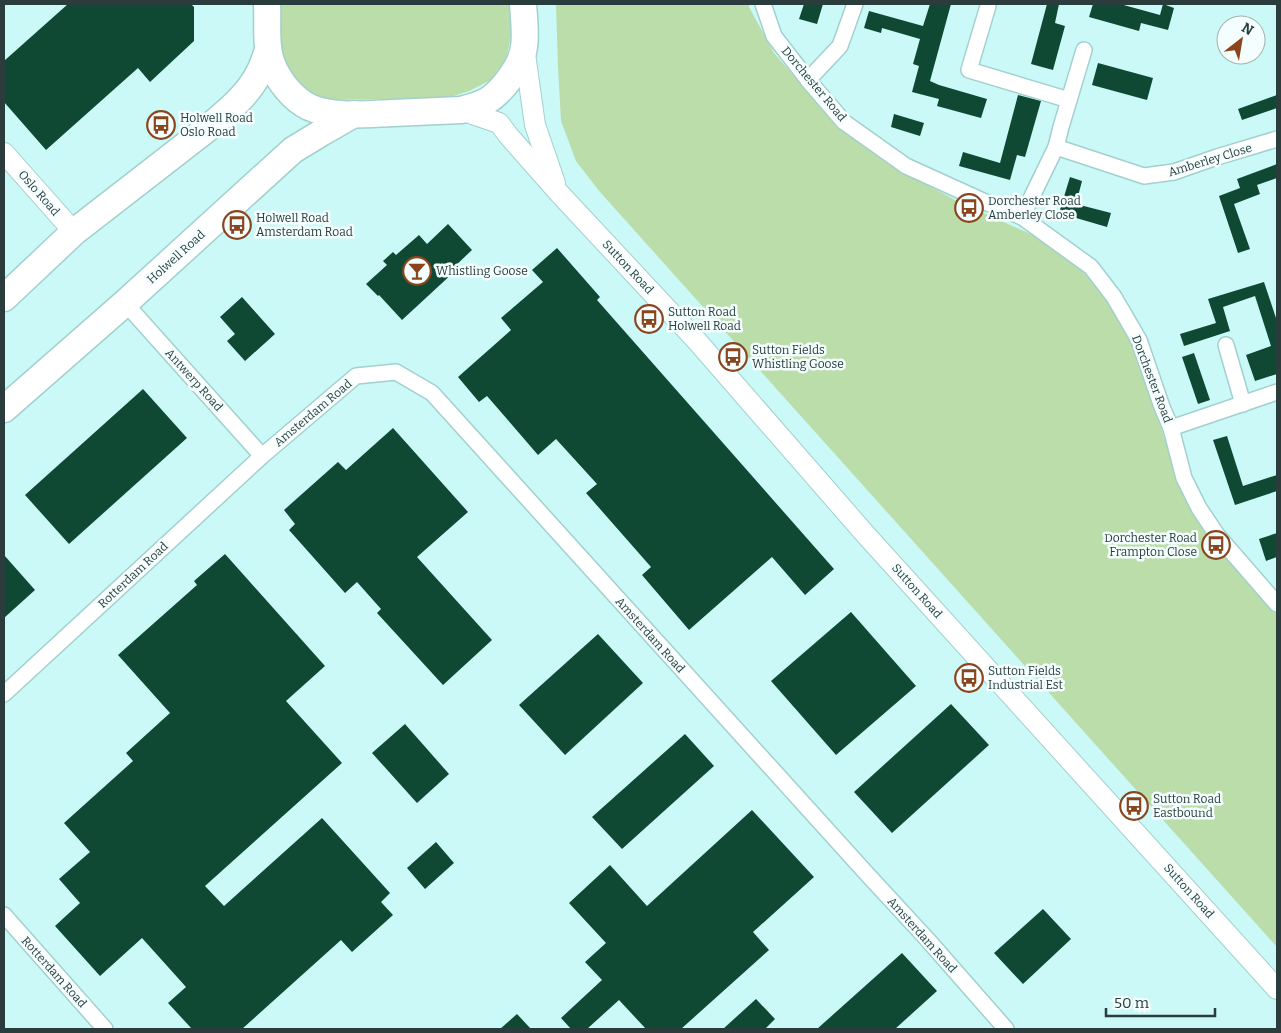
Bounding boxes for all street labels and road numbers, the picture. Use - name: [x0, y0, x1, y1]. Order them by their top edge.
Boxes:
- street label: Dorchester Road: [779, 44, 849, 124]
- street label: Amberley Close: [1166, 141, 1254, 179]
- street label: Oslo Road: [15, 167, 63, 219]
- street label: Holwell Road: [144, 227, 208, 287]
- street label: Sutton Road: [600, 237, 656, 297]
- street label: Dorchester Road: [1129, 333, 1175, 425]
- street label: Antwerp Road: [162, 346, 226, 414]
- street label: Amsterdam Road: [271, 377, 355, 449]
- street label: Rotterdam Road: [95, 539, 171, 611]
- street label: Sutton Road: [889, 561, 945, 621]
- street label: Amsterdam Road: [612, 594, 688, 676]
- street label: Sutton Road: [1161, 861, 1217, 921]
- street label: Amsterdam Road: [884, 894, 960, 976]
- street label: Rotterdam Road: [19, 934, 89, 1010]

